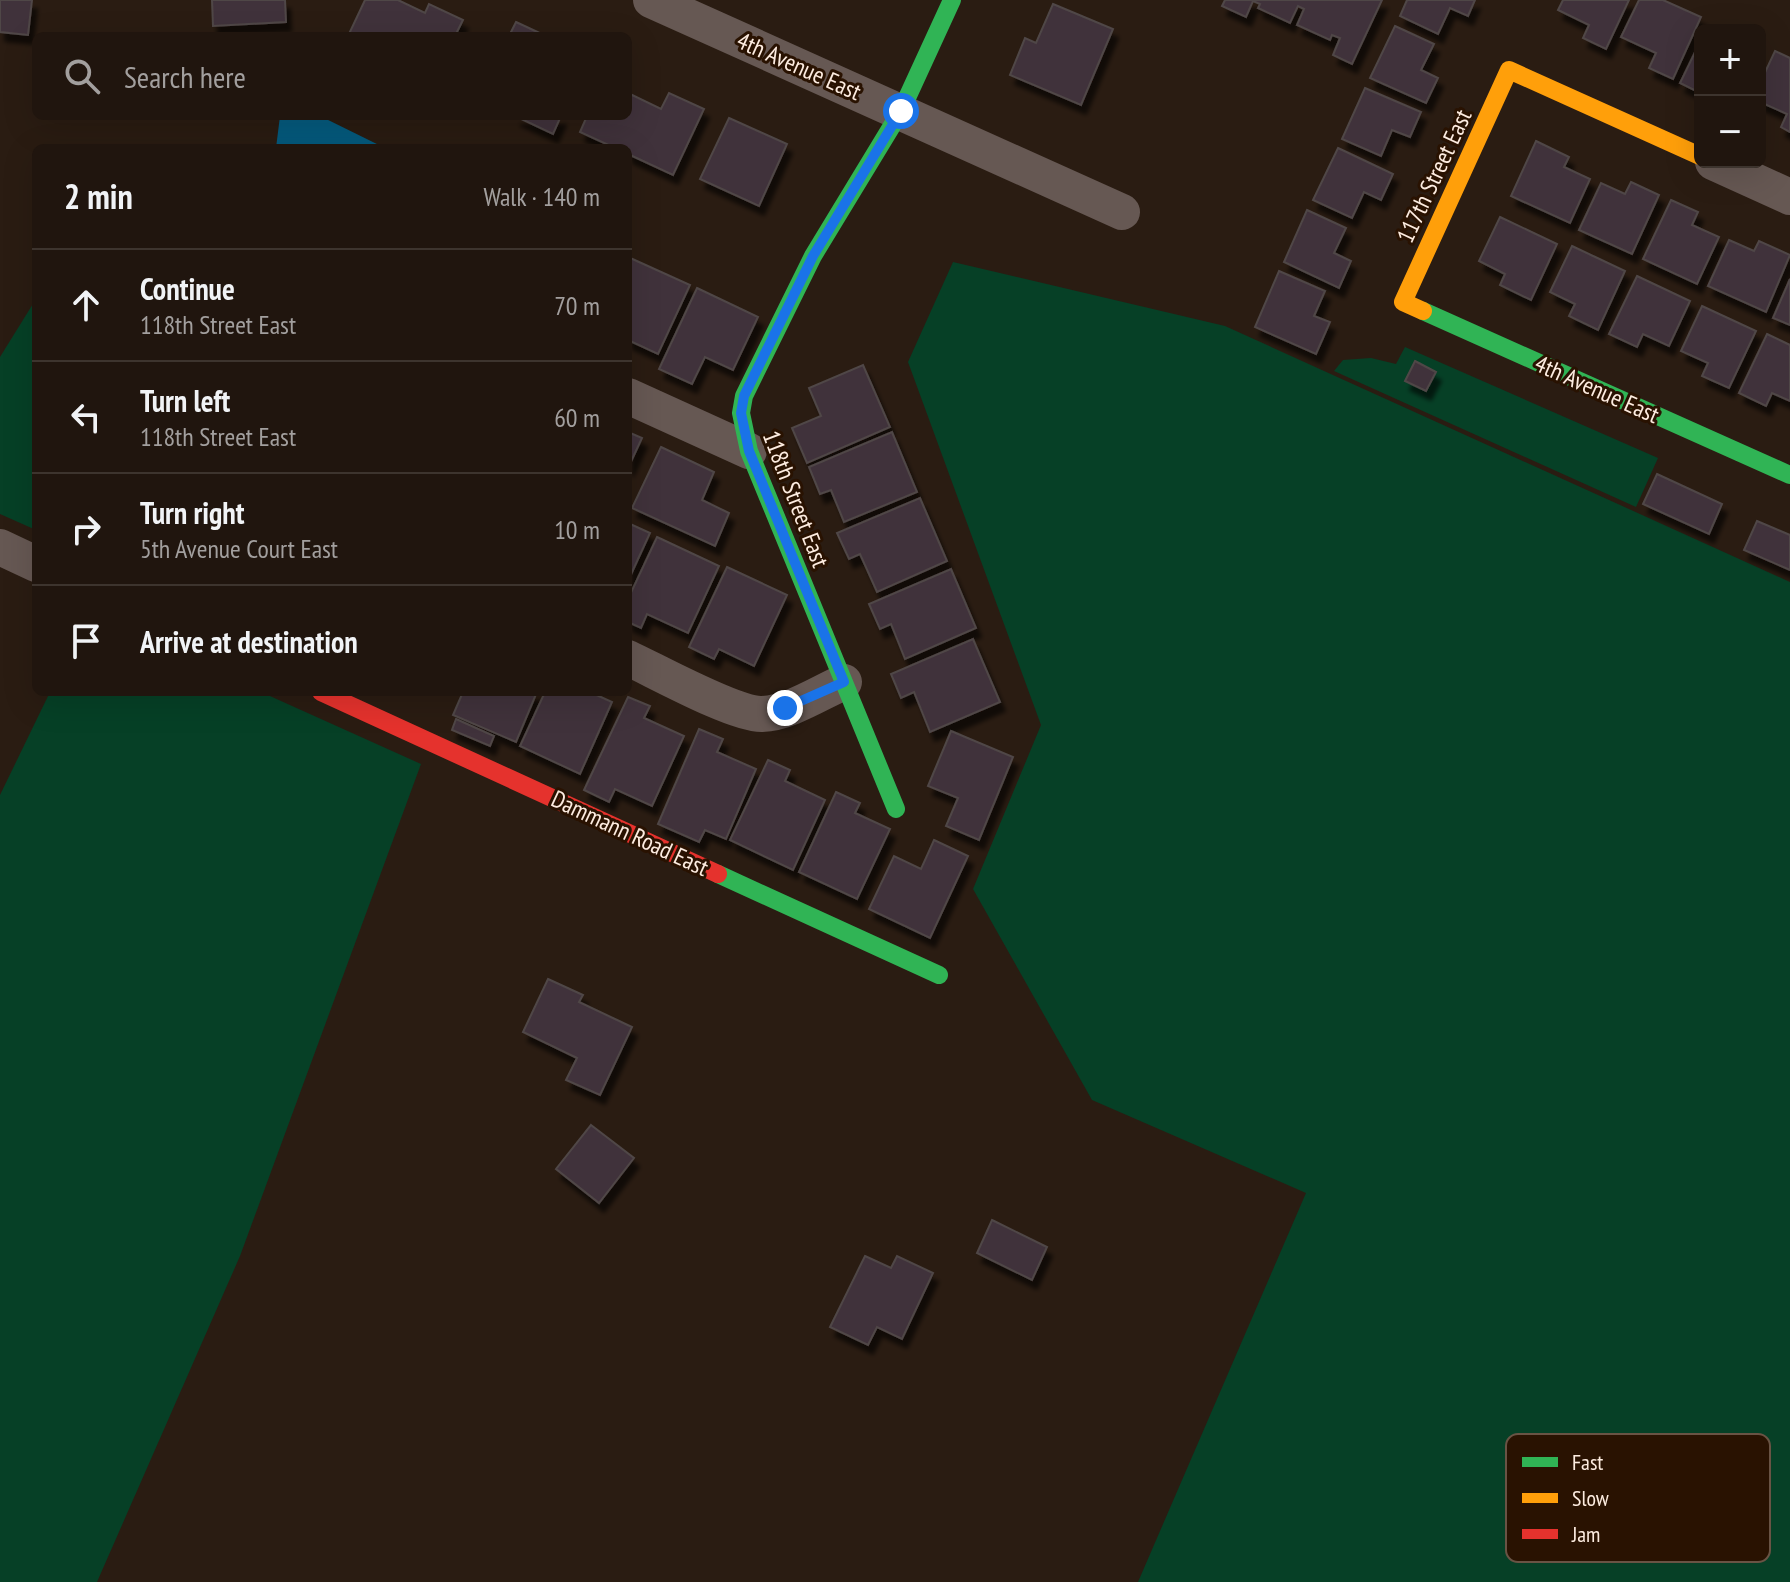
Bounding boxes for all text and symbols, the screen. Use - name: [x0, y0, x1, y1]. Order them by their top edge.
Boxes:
- map controls: [1694, 24, 1766, 168]
- button: +: [1694, 24, 1766, 96]
- street label: 4th Avenue East: [732, 25, 866, 107]
- search box: [32, 32, 632, 120]
- icon: search: [60, 54, 104, 98]
- text: Search here: [124, 57, 246, 96]
- route start: [883, 93, 919, 129]
- button: −: [1694, 96, 1766, 168]
- street label: 117th Street East: [1390, 104, 1479, 248]
- text: 2 min: [64, 174, 133, 218]
- text: Walk · 140 m: [483, 180, 600, 213]
- text: Continue: [140, 269, 235, 308]
- icon: ahead: [64, 283, 108, 327]
- text: 70 m: [554, 289, 600, 322]
- text: 118th Street East: [140, 308, 296, 341]
- street label: 4th Avenue East: [1530, 348, 1664, 430]
- text: Turn left: [140, 381, 230, 420]
- icon: left: [64, 395, 108, 439]
- text: 60 m: [554, 401, 600, 434]
- text: 118th Street East: [140, 420, 296, 453]
- street label: 118th Street East: [756, 426, 836, 572]
- text: Turn right: [140, 493, 244, 532]
- icon: right: [64, 507, 108, 551]
- text: 10 m: [554, 513, 600, 546]
- text: 5th Avenue Court East: [140, 532, 338, 565]
- icon: arrive: [64, 619, 108, 663]
- text: Arrive at destination: [140, 622, 358, 661]
- route end: [767, 690, 803, 726]
- street label: Dammann Road East: [546, 783, 714, 883]
- legend: [1506, 1434, 1770, 1562]
- text: Fast: [1572, 1448, 1603, 1476]
- text: Slow: [1572, 1484, 1609, 1512]
- text: Jam: [1571, 1520, 1600, 1548]

